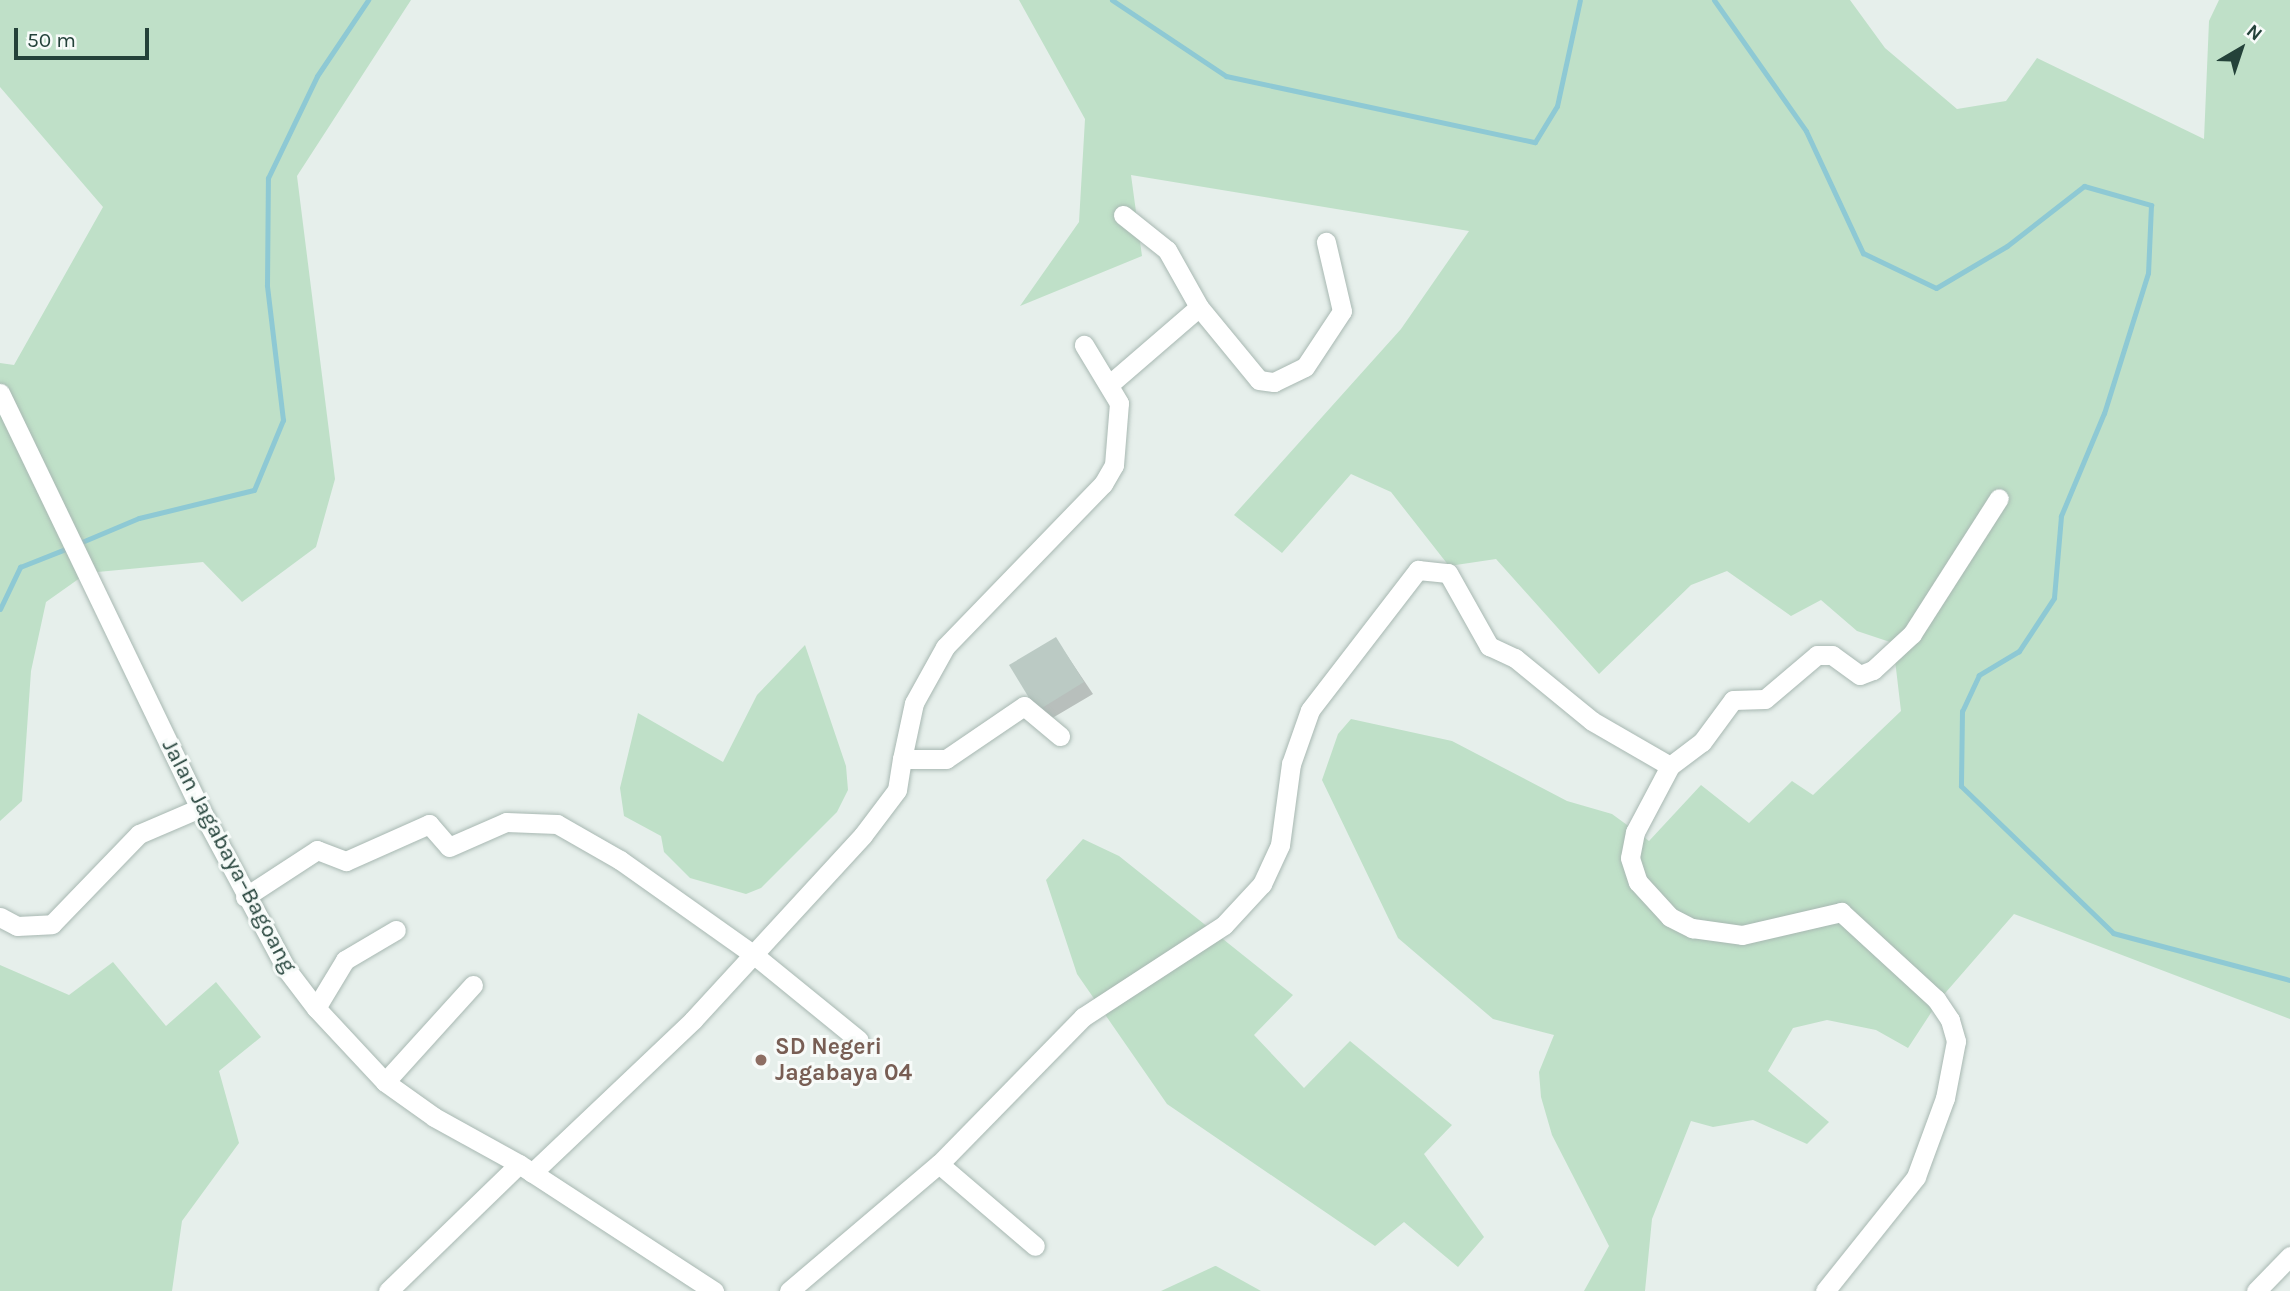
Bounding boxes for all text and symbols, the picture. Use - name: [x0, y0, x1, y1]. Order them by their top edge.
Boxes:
- scale bar: [18, 14, 152, 58]
- north arrow: [2206, 14, 2276, 84]
- text: N: [2242, 20, 2266, 46]
- text: 50 m: [27, 28, 76, 52]
- street label: Jalan Jagabaya–Bagoang: [156, 735, 302, 977]
- place label: SD Negeri Jagabaya 04: [775, 1033, 912, 1087]
- marker: SD Negeri Jagabaya 04: [753, 1052, 769, 1068]

